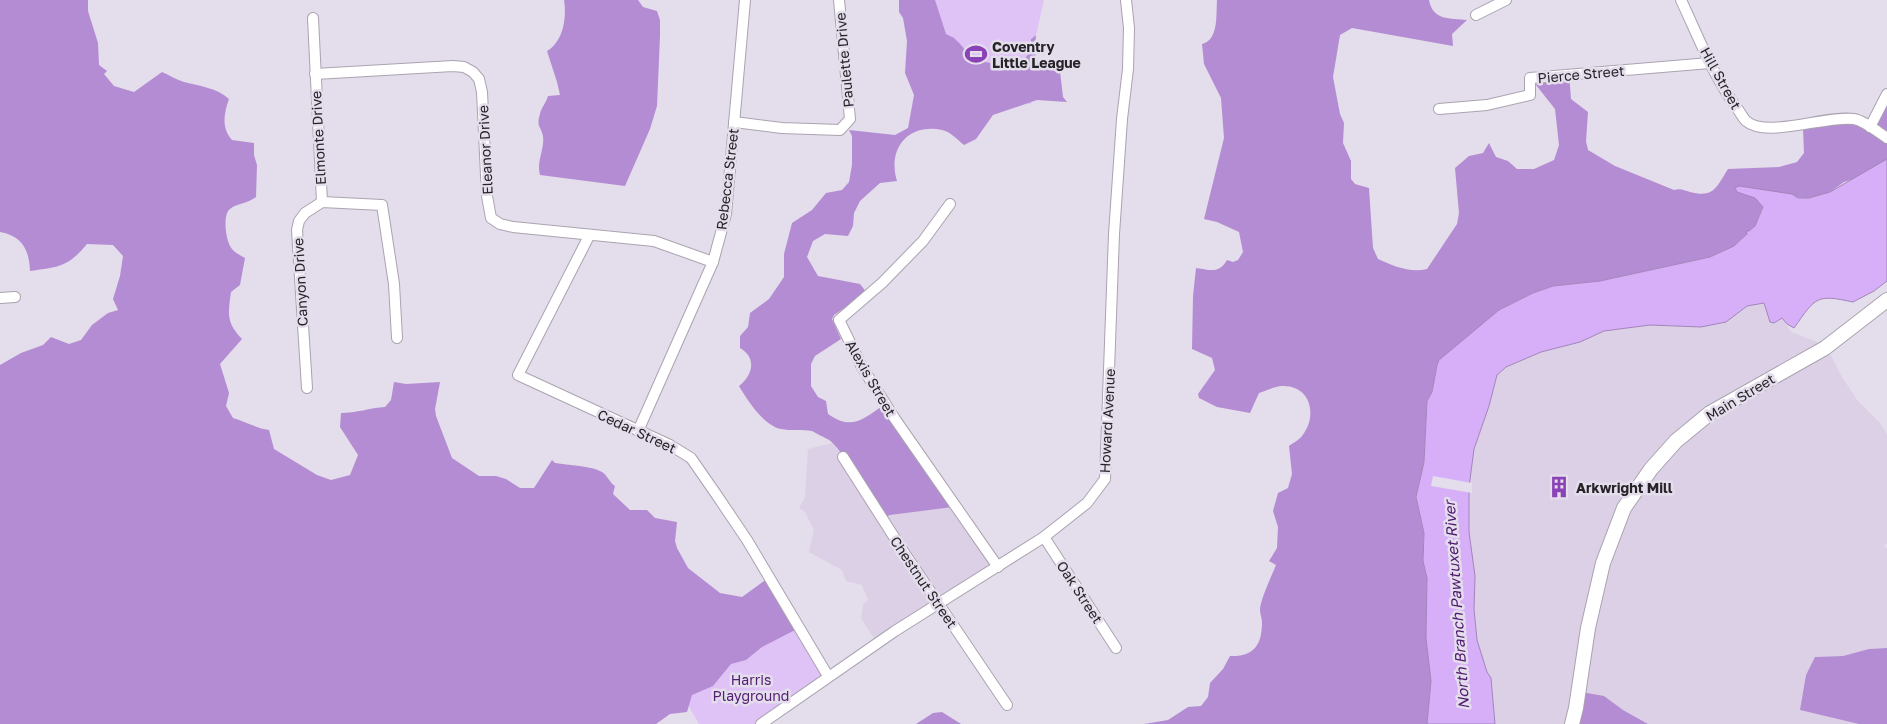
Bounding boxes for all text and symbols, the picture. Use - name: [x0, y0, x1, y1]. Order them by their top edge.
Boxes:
- street label: Paulette Drive: [831, 12, 857, 108]
- place label: Coventry Little League: [992, 38, 1081, 71]
- sports icon: Coventry Little League: [963, 41, 989, 67]
- street label: Hill Street: [1697, 44, 1745, 112]
- street label: Pierce Street: [1537, 62, 1625, 86]
- street label: Elmonte Drive: [307, 91, 329, 185]
- street label: Eleanor Drive: [474, 105, 496, 195]
- street label: Rebecca Street: [712, 127, 742, 231]
- street label: Canyon Drive: [289, 237, 311, 327]
- street label: Alexis Street: [842, 337, 900, 419]
- street label: Howard Avenue: [1096, 368, 1118, 474]
- street label: Main Street: [1703, 370, 1777, 424]
- street label: Cedar Street: [595, 405, 679, 457]
- building icon: Arkwright Mill: [1546, 474, 1572, 500]
- place label: Arkwright Mill: [1576, 479, 1673, 496]
- water label: North Branch Pawtuxet River: [1440, 498, 1472, 710]
- street label: Chestnut Street: [887, 533, 961, 631]
- street label: Oak Street: [1054, 558, 1106, 626]
- park label: Harris Playground: [713, 671, 789, 704]

